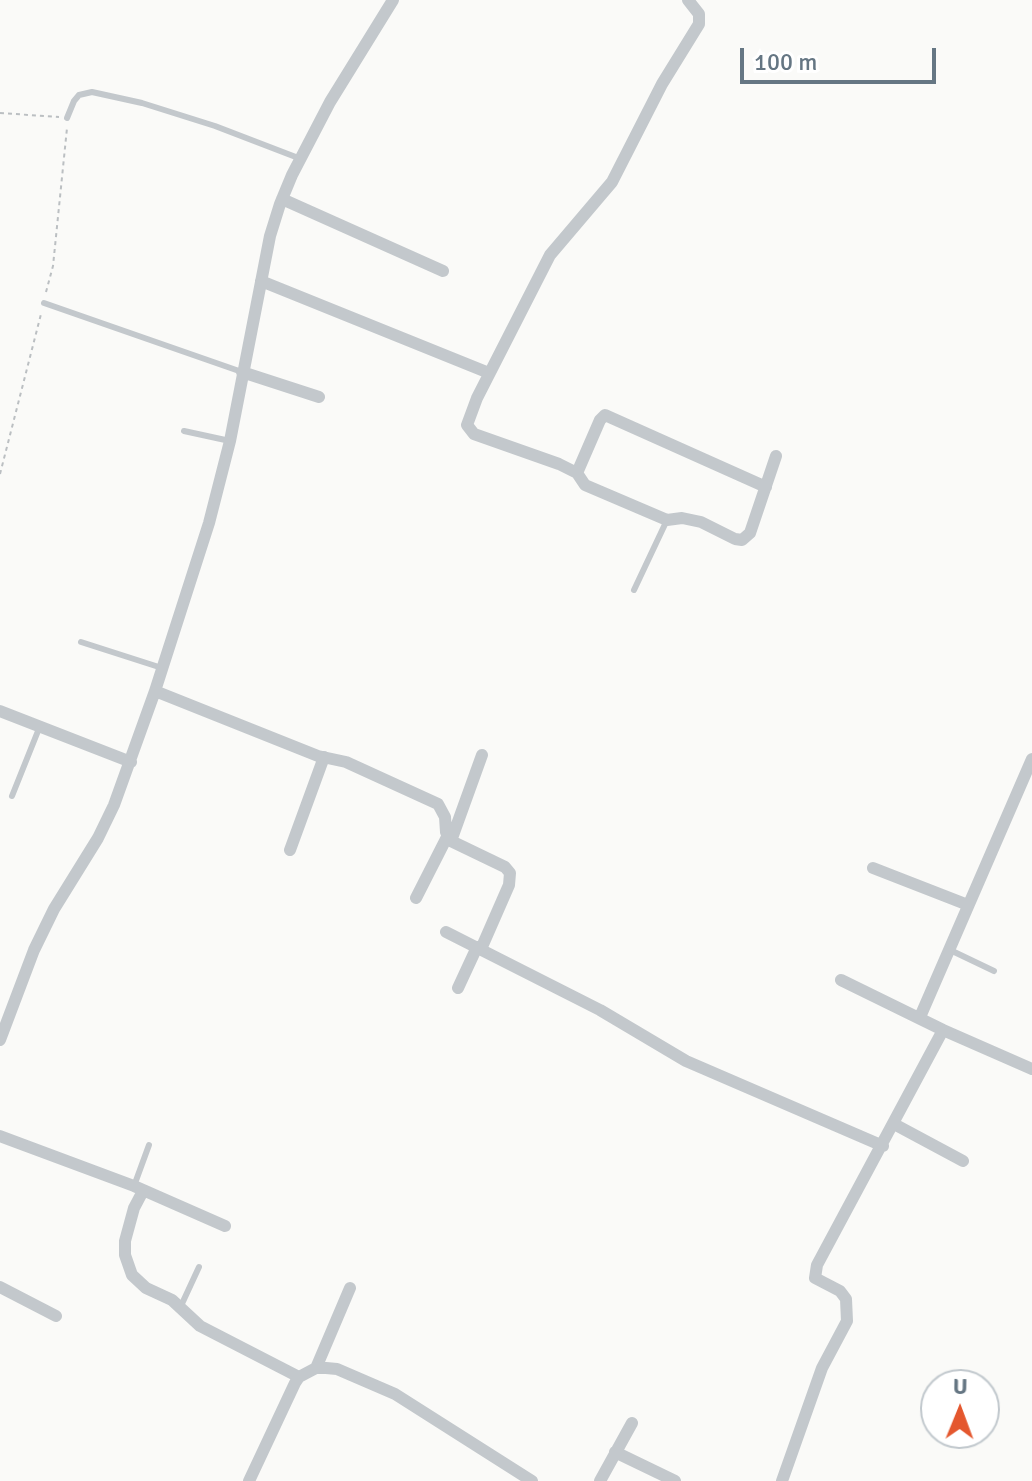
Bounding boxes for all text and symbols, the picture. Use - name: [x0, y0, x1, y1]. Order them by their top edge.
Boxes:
- scale bar: [744, 32, 940, 82]
- text: 100 m: [754, 47, 817, 77]
- north arrow: [920, 1369, 1000, 1449]
- text: U: [953, 1373, 968, 1400]

